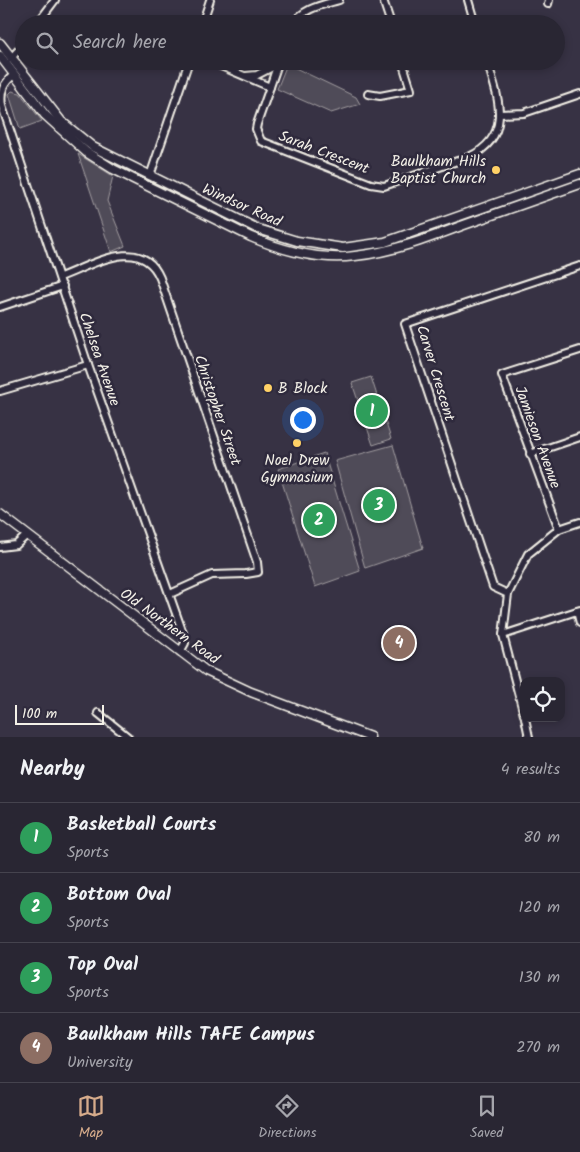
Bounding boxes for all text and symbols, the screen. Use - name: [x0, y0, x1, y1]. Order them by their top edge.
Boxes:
- search box: [15, 15, 565, 70]
- text: Search here: [73, 28, 167, 58]
- icon: search: [33, 29, 61, 57]
- street label: Sarah Crescent: [275, 125, 373, 181]
- place label: Baulkham Hills Baptist Church: [391, 150, 487, 191]
- marker: Baulkham Hills Baptist Church: [490, 164, 502, 176]
- street label: Windsor Road: [198, 178, 286, 234]
- street label: Chelsea Avenue: [72, 309, 126, 410]
- street label: Carver Crescent: [409, 322, 461, 424]
- street label: Christopher Street: [187, 352, 247, 469]
- place label: B Block: [278, 377, 328, 401]
- marker: B Block: [262, 382, 274, 394]
- street label: Jamieson Avenue: [507, 383, 567, 492]
- pin: 1: [356, 392, 388, 430]
- your location: [290, 407, 316, 433]
- marker: Noel Drew Gymnasium: [291, 437, 303, 449]
- place label: Noel Drew Gymnasium: [261, 449, 333, 490]
- pin: 3: [363, 486, 395, 524]
- pin: 2: [303, 501, 335, 539]
- street label: Old Northern Road: [115, 582, 225, 671]
- pin: 4: [383, 624, 415, 662]
- map controls: [520, 677, 565, 722]
- button: locate: [520, 677, 565, 722]
- scale bar: [15, 702, 104, 725]
- text: 100 m: [22, 703, 57, 725]
- text: Nearby: [20, 753, 85, 786]
- text: 4 results: [501, 757, 560, 782]
- text: Basketball Courts: [67, 810, 216, 840]
- text: 1: [34, 825, 38, 850]
- text: 80 m: [523, 825, 560, 850]
- text: Sports: [67, 840, 109, 865]
- text: Bottom Oval: [67, 880, 171, 910]
- text: 2: [31, 895, 41, 920]
- text: 120 m: [519, 895, 560, 920]
- text: Sports: [67, 910, 109, 935]
- text: Top Oval: [67, 950, 138, 980]
- text: 3: [32, 965, 40, 990]
- text: 130 m: [519, 965, 560, 990]
- text: Sports: [67, 980, 109, 1005]
- text: Baulkham Hills TAFE Campus: [67, 1020, 315, 1050]
- text: 4: [32, 1035, 40, 1060]
- text: 270 m: [516, 1035, 560, 1060]
- text: University: [67, 1050, 132, 1075]
- tab: Map: [77, 1092, 105, 1144]
- tab: Directions: [258, 1092, 316, 1144]
- tab: Saved: [470, 1092, 503, 1144]

